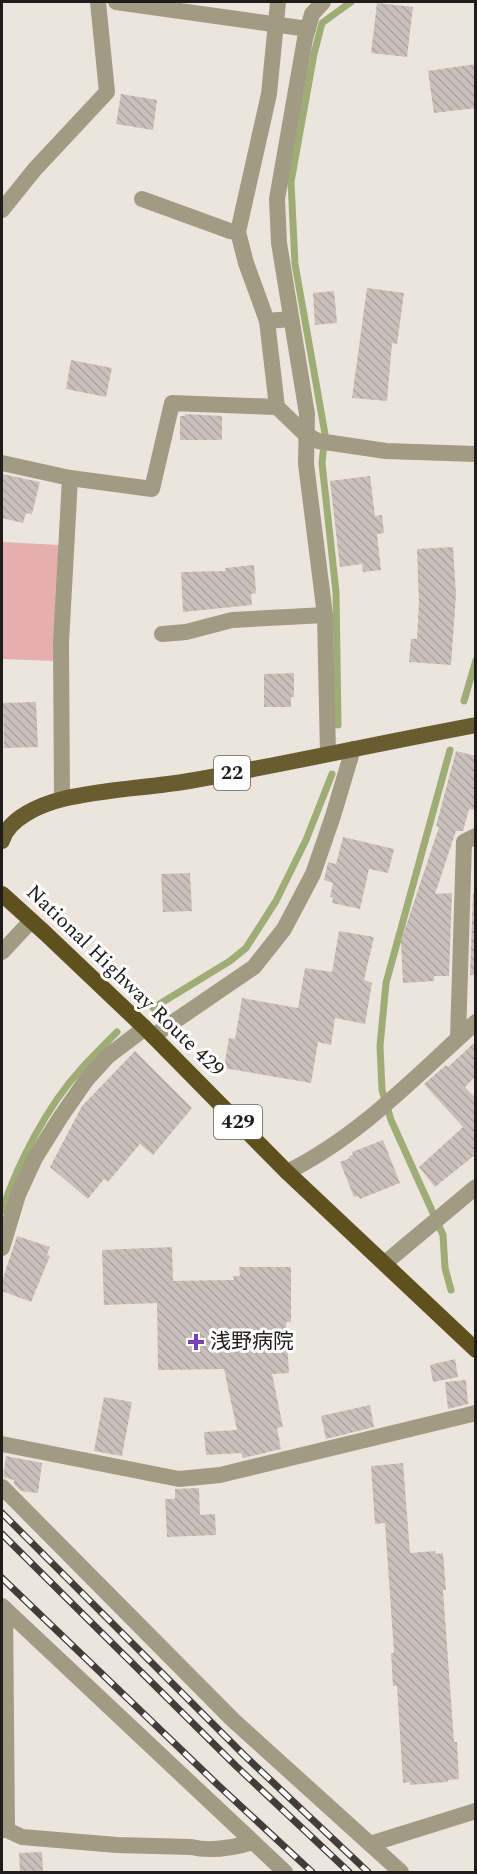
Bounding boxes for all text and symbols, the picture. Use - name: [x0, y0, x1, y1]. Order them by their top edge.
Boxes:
- road number: 22: [214, 756, 250, 790]
- street label: National Highway Route 429: [18, 877, 232, 1085]
- road number: 429: [214, 1105, 262, 1139]
- place label: 浅野病院: [210, 1326, 294, 1358]
- marker: 浅野病院: [187, 1333, 205, 1351]

